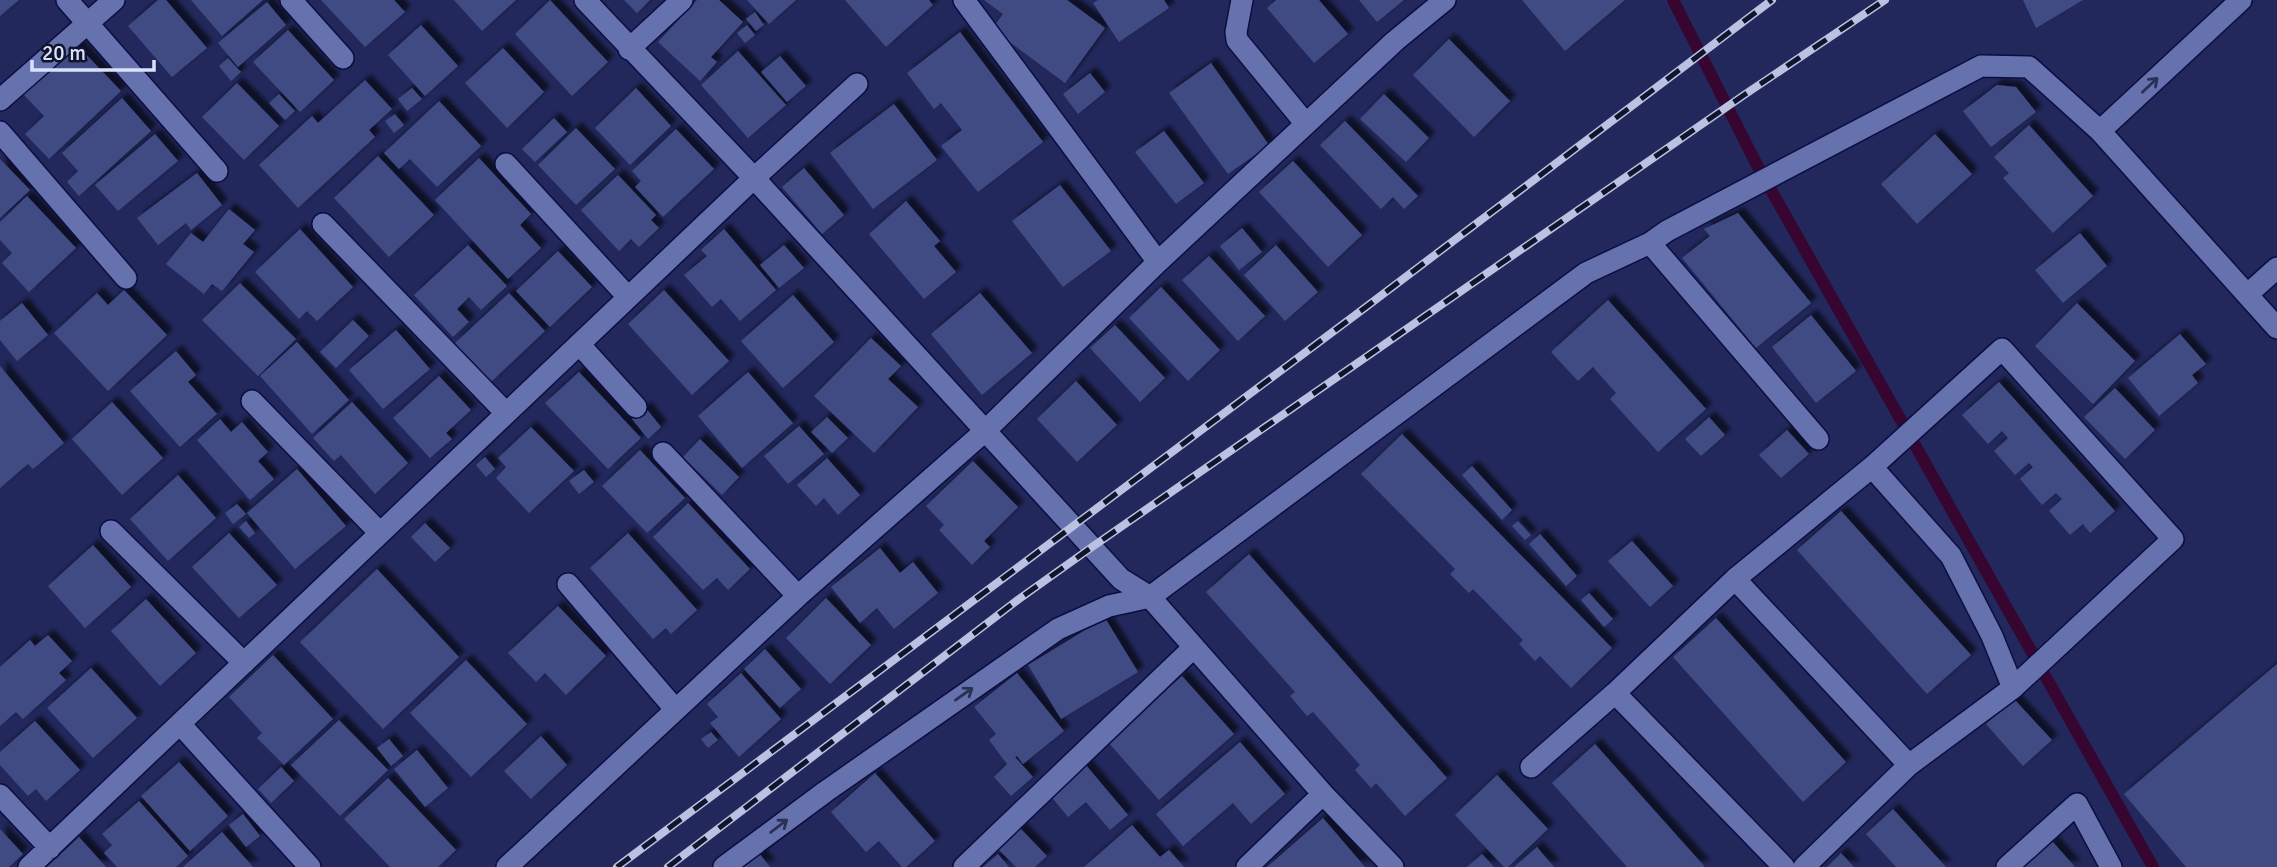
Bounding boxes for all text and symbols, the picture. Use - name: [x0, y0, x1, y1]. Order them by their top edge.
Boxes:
- scale bar: [32, 28, 154, 72]
- text: 20 m: [42, 40, 86, 66]
- one-way arrow: [2141, 76, 2158, 93]
- one-way arrow: [954, 687, 973, 701]
- one-way arrow: [769, 819, 788, 834]

